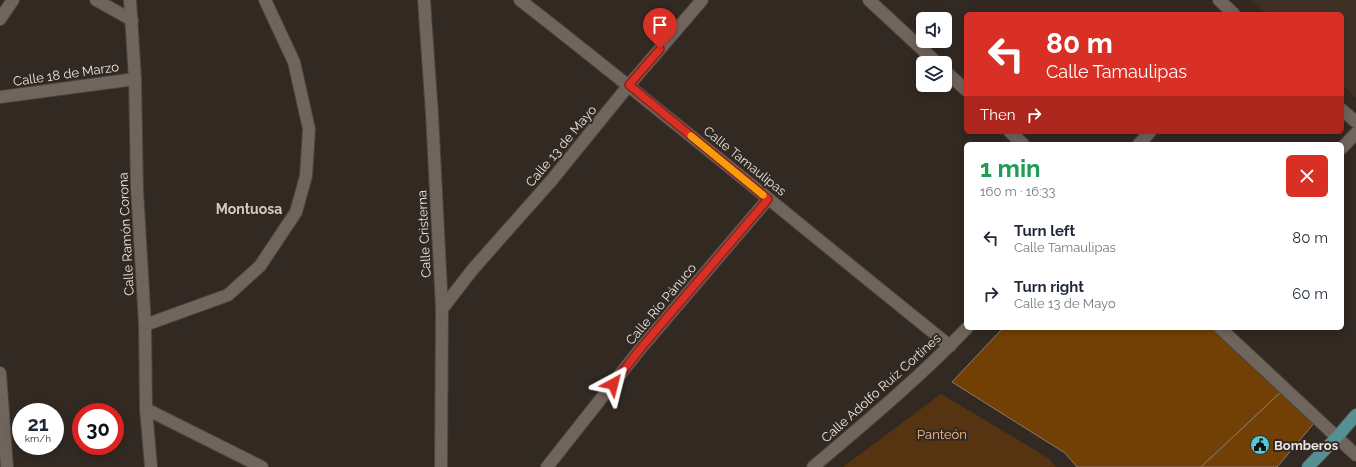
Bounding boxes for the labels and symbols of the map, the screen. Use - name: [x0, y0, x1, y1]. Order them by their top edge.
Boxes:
- pin: [643, 8, 677, 49]
- street label: Calle 18 de Marzo: [12, 59, 120, 89]
- street label: Calle 13 de Mayo: [523, 102, 600, 190]
- street label: Calle Tamaulipas: [701, 123, 789, 199]
- street label: Calle Ramón Corona: [115, 172, 137, 296]
- street label: Calle Cristerna: [414, 190, 434, 278]
- district label: Montuosa: [216, 201, 282, 217]
- street label: Calle Río Pánuco: [623, 260, 700, 348]
- street label: Calle Adolfo Ruíz Cortines: [818, 330, 944, 446]
- position arrow: [592, 363, 634, 405]
- speed limit sign: 30: [72, 403, 124, 455]
- park label: Panteón: [917, 427, 967, 442]
- public building icon: Bomberos: [1249, 434, 1271, 456]
- place label: Bomberos: [1274, 438, 1339, 453]

